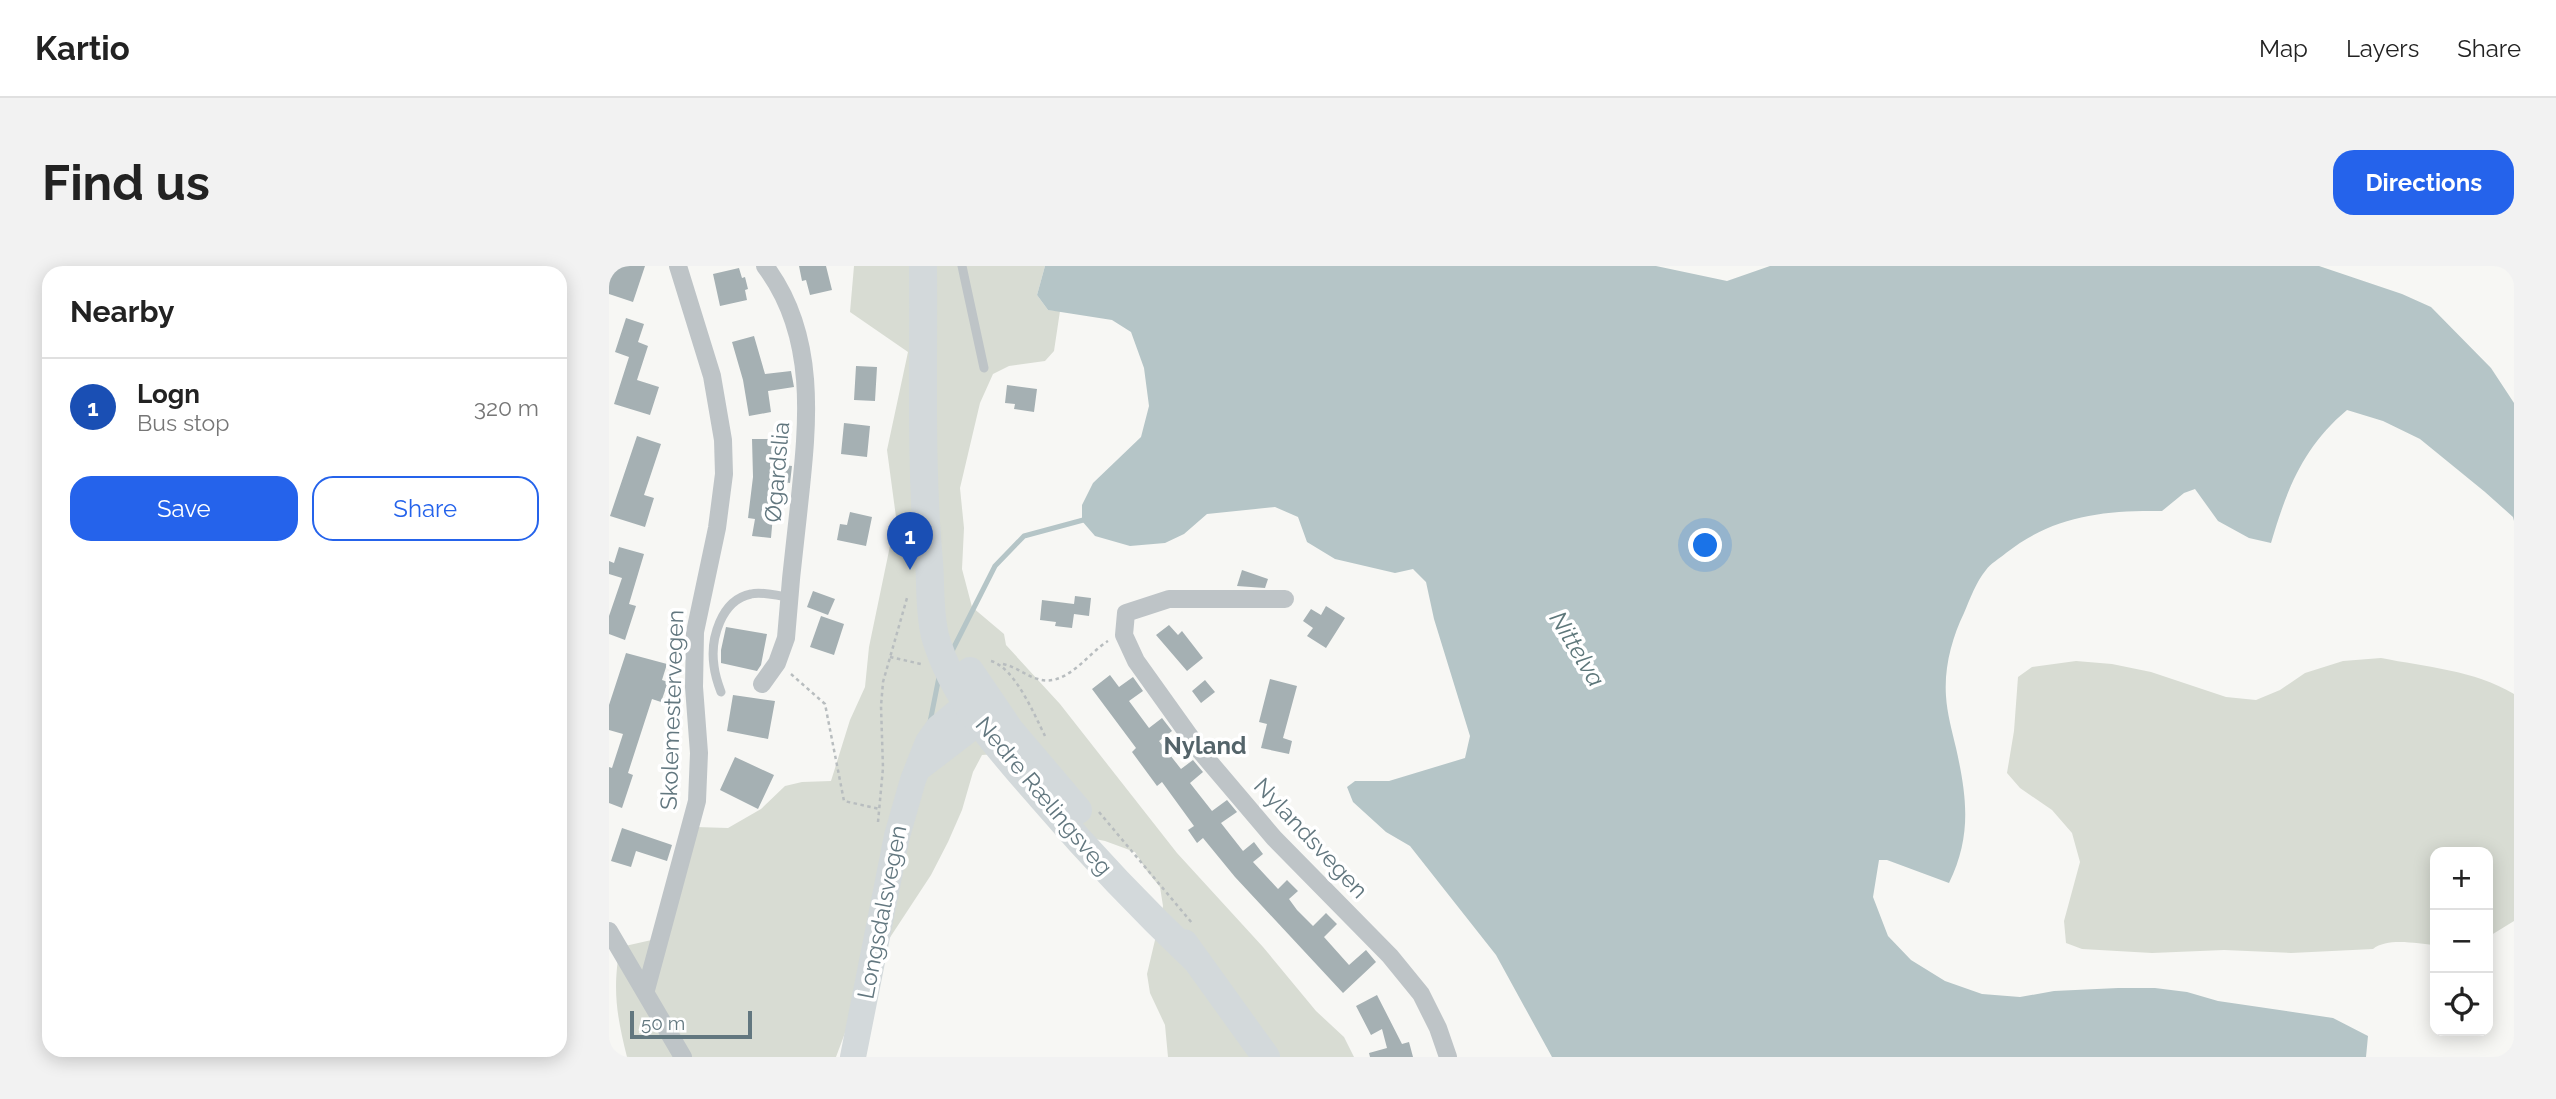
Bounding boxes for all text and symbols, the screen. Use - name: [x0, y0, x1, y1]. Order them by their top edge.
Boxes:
- text: Kartio: [35, 29, 130, 68]
- text: Map: [2259, 34, 2308, 63]
- text: Layers: [2346, 34, 2419, 63]
- text: Share: [2457, 34, 2521, 63]
- button: Directions: [2333, 150, 2514, 215]
- text: Find us: [42, 154, 210, 211]
- text: Nearby: [70, 294, 174, 329]
- text: Logn: [137, 379, 200, 409]
- text: 1: [87, 394, 99, 421]
- text: 320 m: [474, 394, 539, 421]
- text: Bus stop: [137, 409, 229, 436]
- street label: Øgardslia: [759, 420, 794, 523]
- button: Save: [70, 476, 298, 541]
- button: Share: [312, 476, 539, 541]
- pin: 1: [887, 512, 933, 570]
- your location: [1688, 528, 1722, 562]
- water label: Nittelva: [1544, 606, 1611, 692]
- street label: Skolemestervegen: [655, 609, 688, 811]
- street label: Nedre Rælingsveg: [970, 711, 1118, 880]
- district label: Nyland: [1164, 731, 1246, 760]
- street label: Nylandsvegen: [1249, 772, 1374, 903]
- street label: Longsdalsvegen: [851, 823, 912, 1001]
- map controls: [2430, 847, 2493, 1036]
- button: +: [2430, 847, 2493, 910]
- button: −: [2430, 910, 2493, 973]
- button: locate: [2430, 973, 2493, 1036]
- scale bar: [630, 1008, 753, 1040]
- text: 50 m: [641, 1012, 685, 1034]

